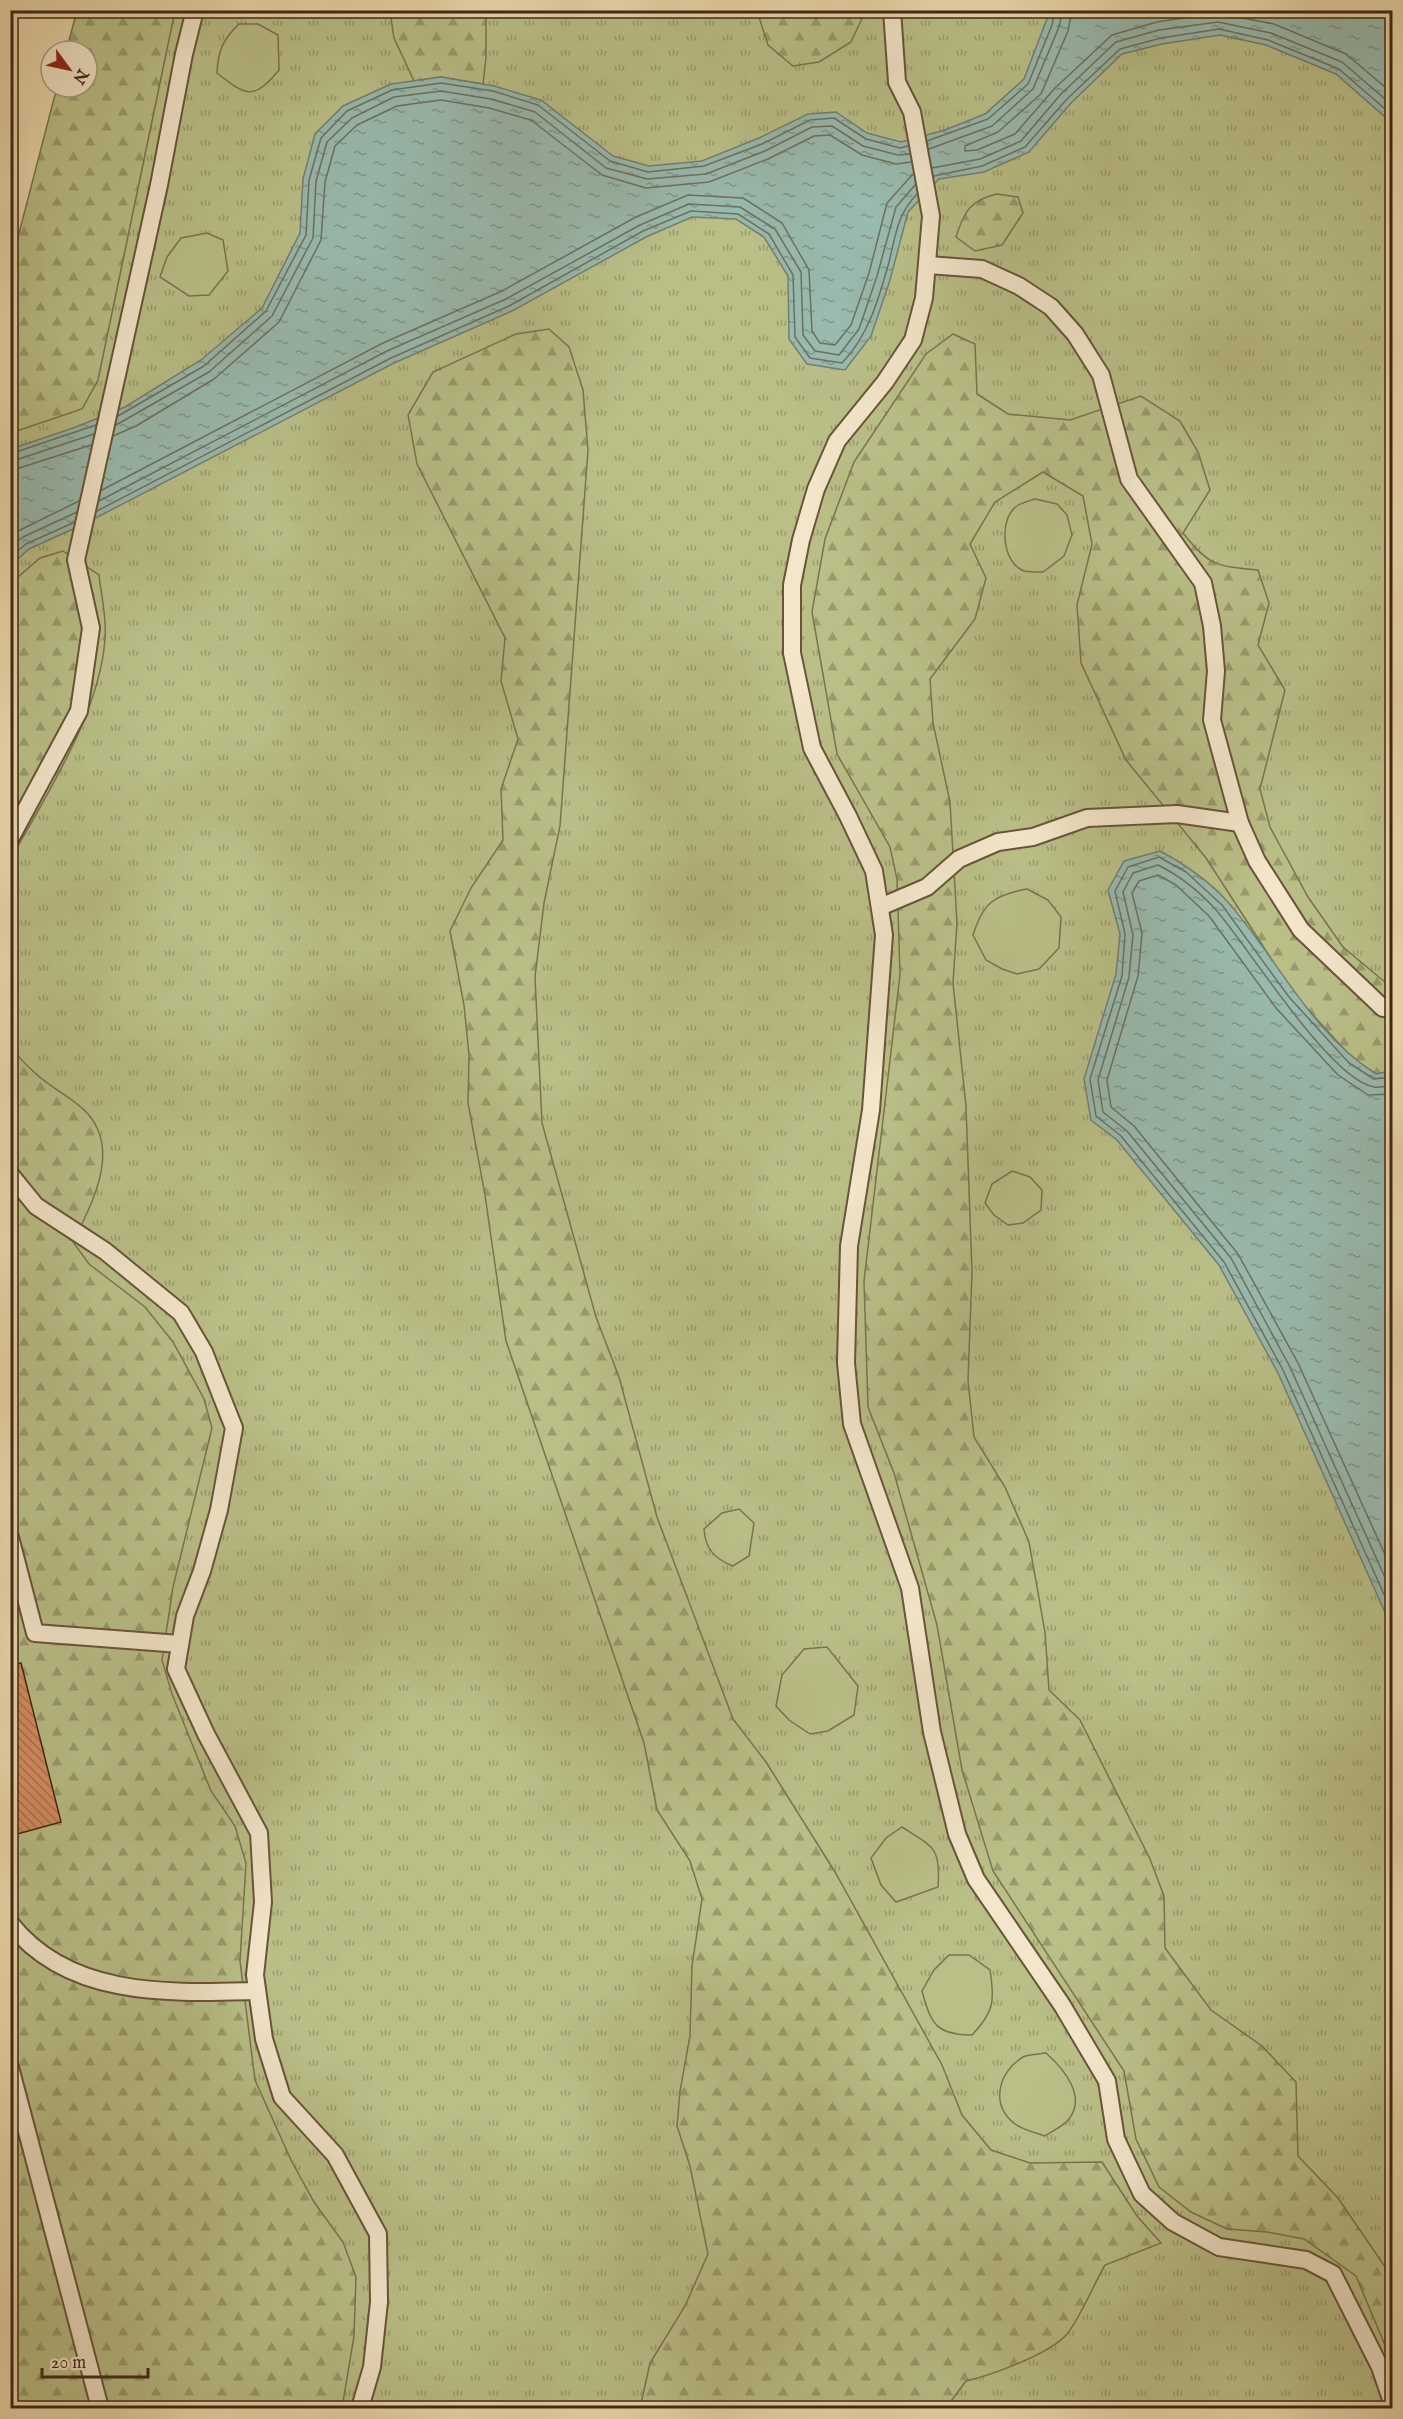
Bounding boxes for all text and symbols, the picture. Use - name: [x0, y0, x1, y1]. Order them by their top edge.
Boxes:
- north arrow: [39, 39, 99, 99]
- text: N: [68, 64, 93, 87]
- scale bar: [42, 2341, 148, 2379]
- text: 20 m: [51, 2352, 86, 2375]

